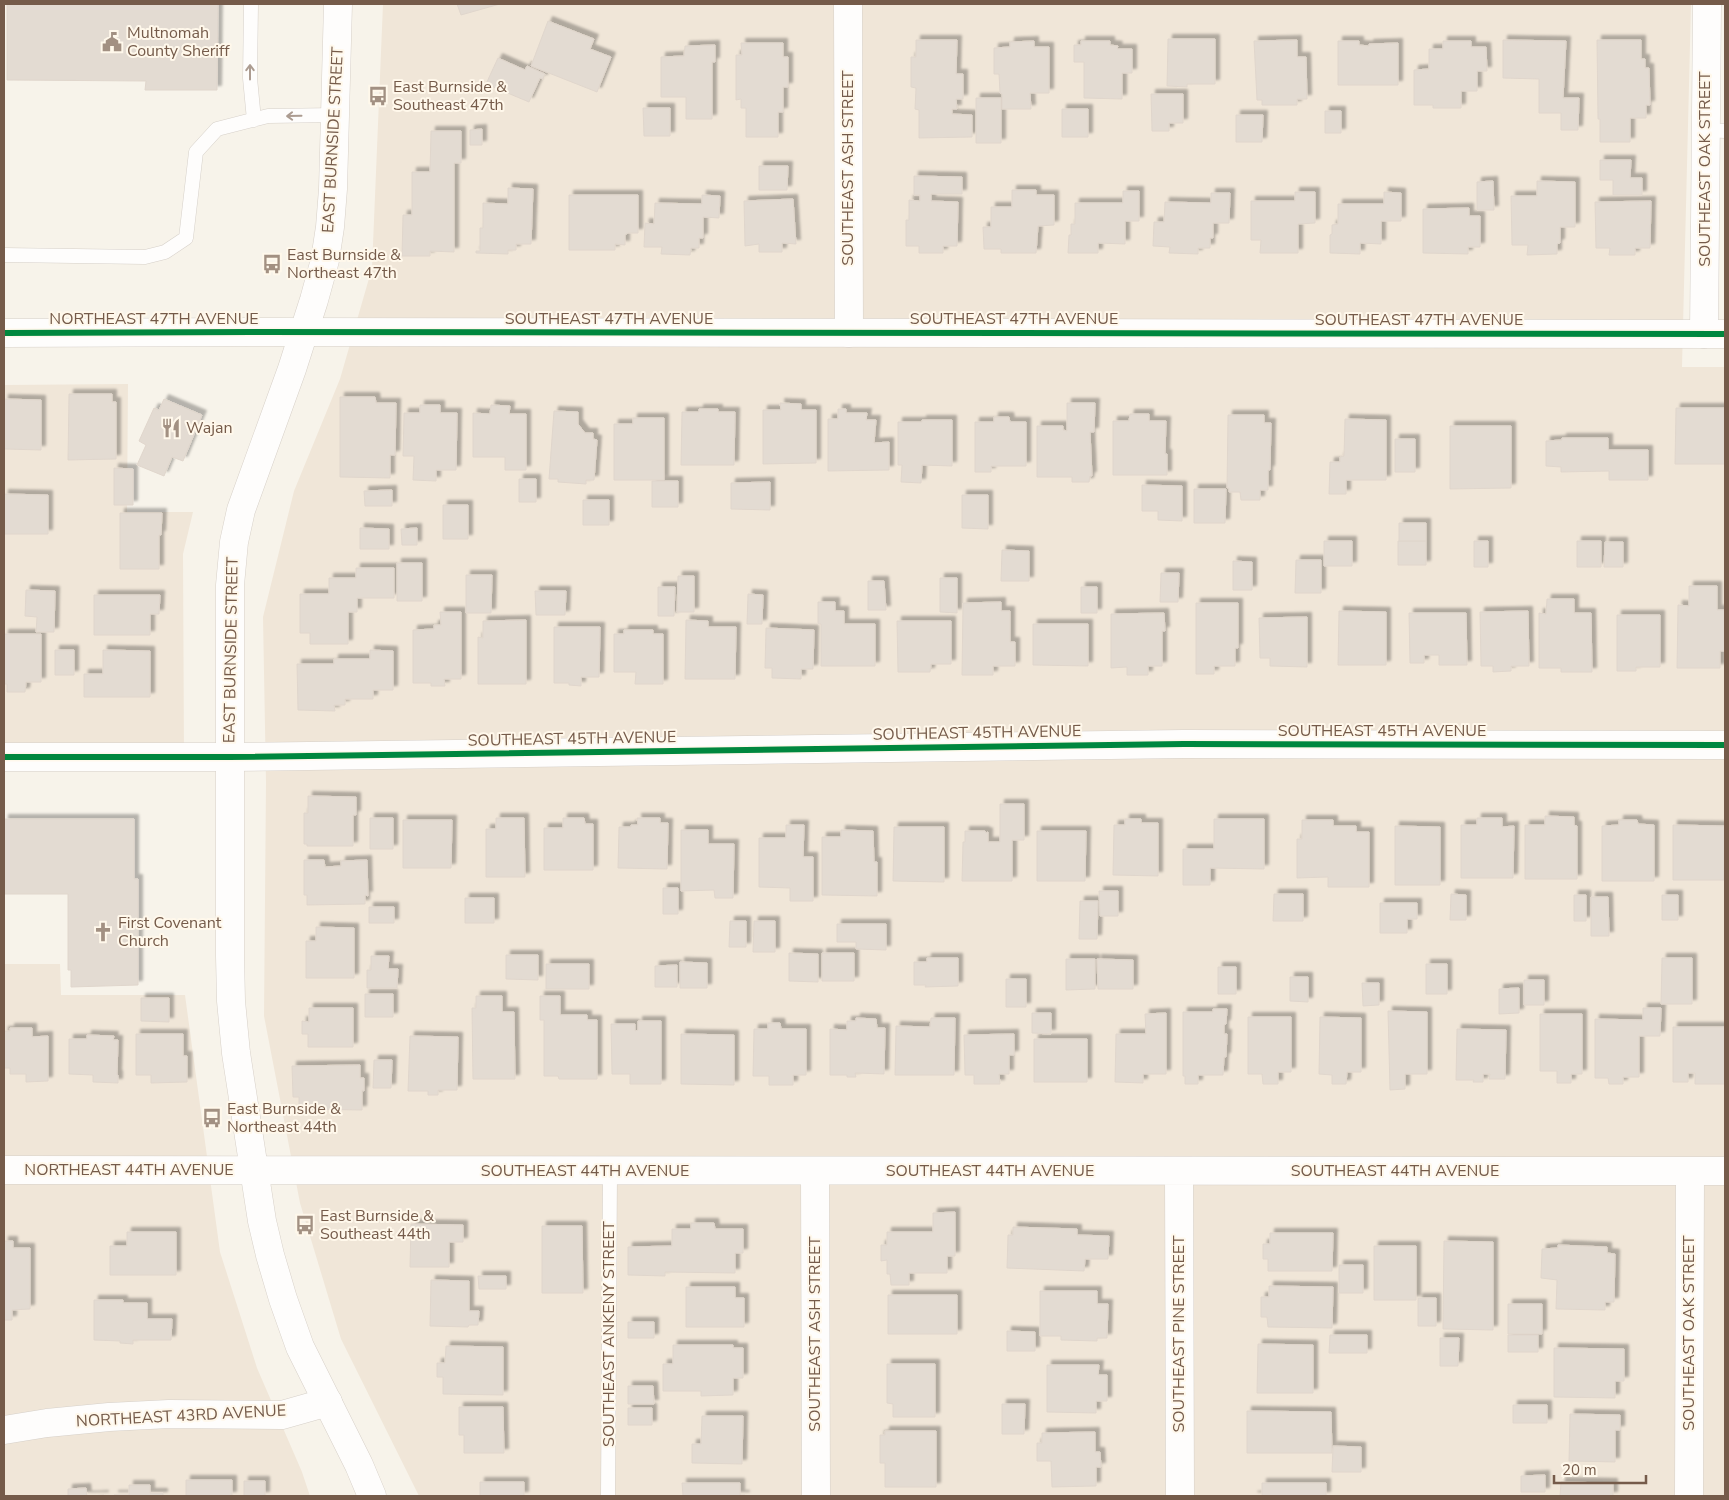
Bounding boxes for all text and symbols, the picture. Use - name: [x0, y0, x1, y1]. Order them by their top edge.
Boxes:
- place label: Multnomah County Sheriff: [127, 22, 230, 62]
- public building icon: Multnomah County Sheriff: [101, 31, 123, 53]
- street label: EAST BURNSIDE STREET: [317, 46, 349, 234]
- one-way arrow: [245, 64, 255, 80]
- street label: SOUTHEAST ASH STREET: [837, 70, 859, 266]
- street label: SOUTHEAST OAK STREET: [1694, 71, 1716, 267]
- place label: East Burnside & Southeast 47th: [393, 76, 507, 116]
- bus stop icon: East Burnside & Southeast 47th: [367, 85, 389, 107]
- one-way arrow: [287, 111, 303, 121]
- place label: East Burnside & Northeast 47th: [287, 244, 401, 284]
- bus stop icon: East Burnside & Northeast 47th: [261, 253, 283, 275]
- street label: NORTHEAST 47TH AVENUE: [49, 308, 259, 330]
- street label: SOUTHEAST 47TH AVENUE: [505, 308, 713, 330]
- street label: SOUTHEAST 47TH AVENUE: [910, 308, 1118, 330]
- street label: SOUTHEAST 47TH AVENUE: [1315, 309, 1523, 331]
- restaurant icon: Wajan: [160, 417, 182, 439]
- place label: Wajan: [186, 417, 233, 439]
- street label: EAST BURNSIDE STREET: [218, 556, 244, 743]
- street label: SOUTHEAST 45TH AVENUE: [872, 720, 1082, 746]
- street label: SOUTHEAST 45TH AVENUE: [1278, 720, 1486, 742]
- street label: SOUTHEAST 45TH AVENUE: [467, 726, 677, 752]
- place label: First Covenant Church: [118, 912, 222, 952]
- church icon: First Covenant Church: [92, 921, 114, 943]
- place label: East Burnside & Northeast 44th: [227, 1098, 341, 1138]
- bus stop icon: East Burnside & Northeast 44th: [201, 1107, 223, 1129]
- street label: NORTHEAST 44TH AVENUE: [24, 1159, 234, 1181]
- street label: SOUTHEAST 44TH AVENUE: [481, 1160, 689, 1182]
- street label: SOUTHEAST 44TH AVENUE: [886, 1160, 1094, 1182]
- street label: SOUTHEAST 44TH AVENUE: [1291, 1160, 1499, 1182]
- place label: East Burnside & Southeast 44th: [320, 1205, 434, 1245]
- bus stop icon: East Burnside & Southeast 44th: [294, 1214, 316, 1236]
- street label: SOUTHEAST ANKENY STREET: [598, 1221, 620, 1447]
- street label: SOUTHEAST PINE STREET: [1168, 1235, 1190, 1433]
- street label: SOUTHEAST OAK STREET: [1678, 1235, 1700, 1431]
- street label: SOUTHEAST ASH STREET: [804, 1236, 826, 1432]
- street label: NORTHEAST 43RD AVENUE: [75, 1400, 287, 1432]
- scale bar: [1554, 1452, 1646, 1484]
- text: 20 m: [1562, 1460, 1597, 1480]

